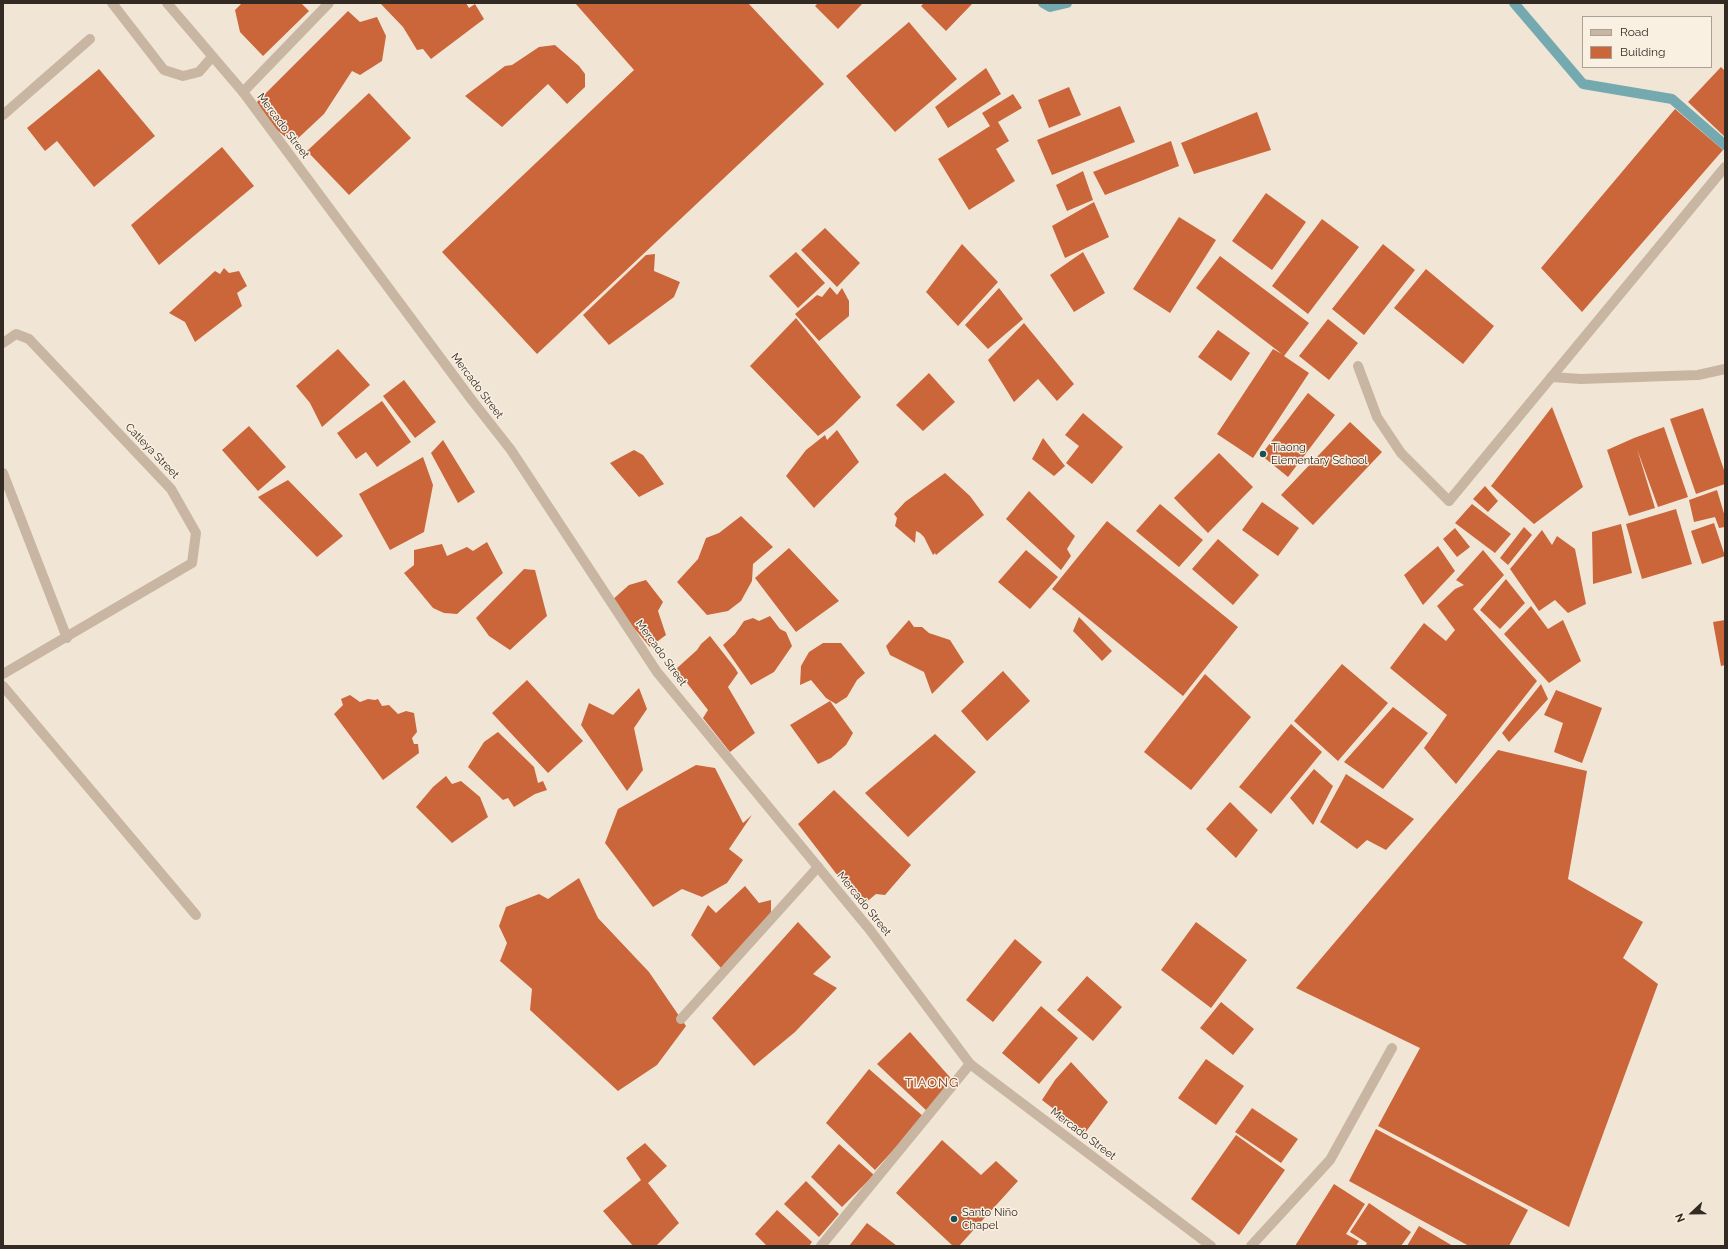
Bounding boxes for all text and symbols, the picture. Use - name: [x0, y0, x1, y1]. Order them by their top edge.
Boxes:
- legend: [1582, 16, 1712, 68]
- text: Road: [1620, 25, 1649, 39]
- text: Building: [1620, 45, 1666, 59]
- street label: Mercado Street: [254, 91, 312, 161]
- street label: Mercado Street: [448, 351, 506, 421]
- street label: Catleya Street: [122, 421, 182, 481]
- place label: Tiaong Elementary School: [1271, 441, 1368, 467]
- marker: Tiaong Elementary School: [1258, 449, 1268, 459]
- street label: Mercado Street: [633, 617, 689, 689]
- street label: Mercado Street: [834, 869, 894, 939]
- district label: TIAONG: [905, 1075, 959, 1091]
- street label: Mercado Street: [1048, 1105, 1118, 1163]
- north arrow: [1672, 1193, 1712, 1233]
- place label: Santo Niño Chapel: [962, 1206, 1018, 1232]
- text: N: [1673, 1211, 1688, 1224]
- marker: Santo Niño Chapel: [949, 1214, 959, 1224]

